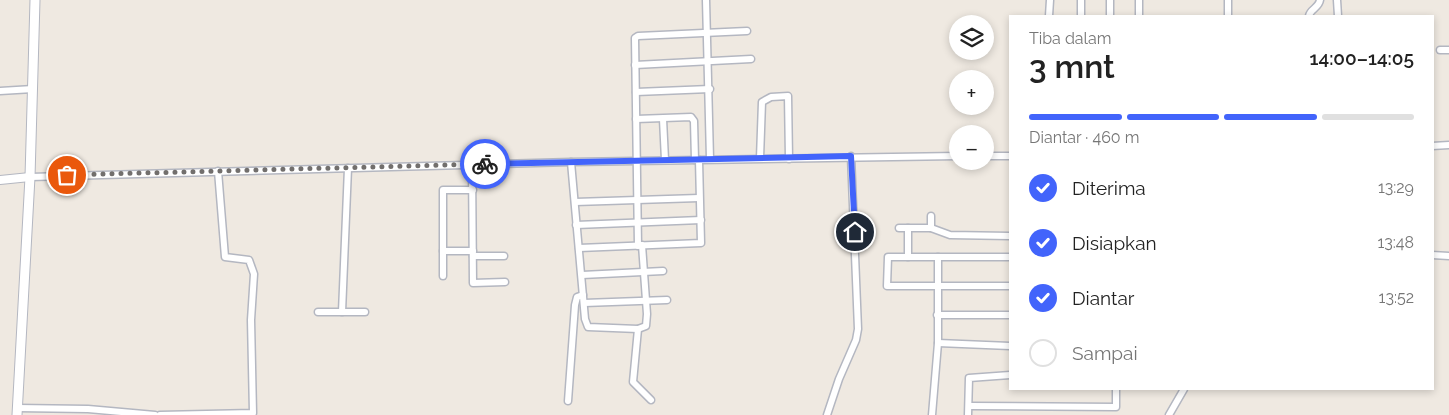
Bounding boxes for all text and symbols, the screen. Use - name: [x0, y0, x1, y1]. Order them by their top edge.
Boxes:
- map controls: [949, 15, 994, 170]
- button: layers: [949, 15, 994, 60]
- text: Tiba dalam: [1029, 29, 1111, 48]
- text: 14:00–14:05: [1309, 47, 1414, 69]
- text: 3 mnt: [1029, 48, 1115, 85]
- button: +: [949, 70, 994, 115]
- button: −: [949, 125, 994, 170]
- text: Diantar · 460 m: [1029, 128, 1139, 147]
- courier: [460, 139, 510, 189]
- icon: bike: [471, 150, 499, 178]
- pin: [46, 154, 88, 196]
- icon: bag: [53, 161, 81, 189]
- icon: check: [1029, 174, 1057, 202]
- text: Diterima: [1072, 177, 1146, 199]
- text: 13:29: [1378, 178, 1414, 197]
- pin: [834, 211, 876, 253]
- icon: home: [841, 218, 869, 246]
- icon: check: [1029, 229, 1057, 257]
- text: Disiapkan: [1072, 232, 1157, 254]
- text: 13:48: [1377, 233, 1414, 252]
- icon: check: [1029, 284, 1057, 312]
- text: Diantar: [1072, 287, 1134, 309]
- text: 13:52: [1379, 288, 1414, 307]
- text: Sampai: [1072, 342, 1138, 364]

